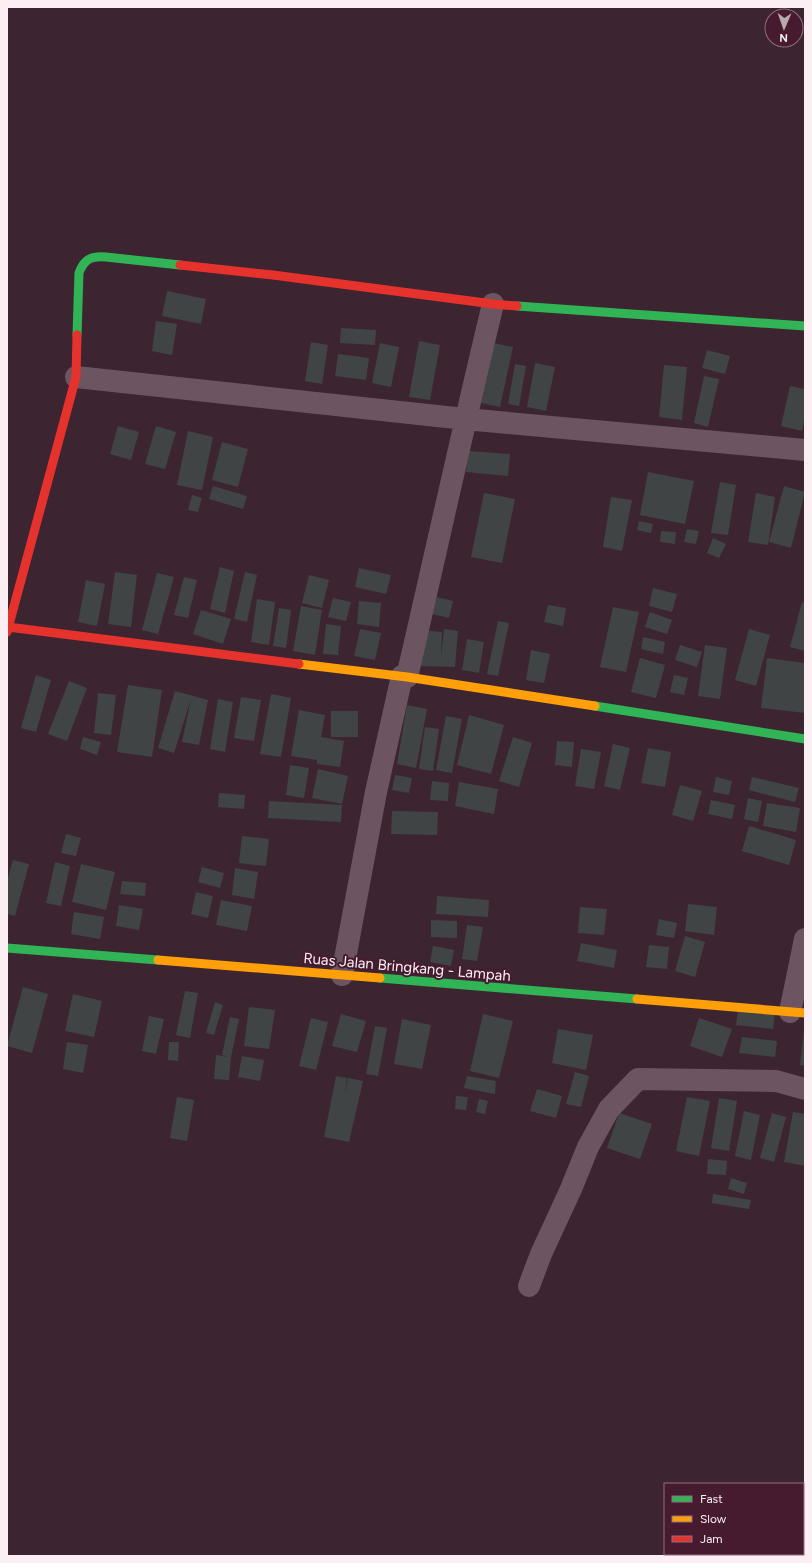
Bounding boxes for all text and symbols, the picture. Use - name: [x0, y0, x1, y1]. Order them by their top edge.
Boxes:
- north arrow: [764, 8, 804, 48]
- text: N: [779, 31, 788, 44]
- street label: Ruas Jalan Bringkang - Lampah: [303, 949, 511, 985]
- legend: [664, 1483, 804, 1555]
- text: Fast: [700, 1492, 723, 1506]
- text: Slow: [700, 1512, 727, 1526]
- text: Jam: [700, 1532, 723, 1546]

